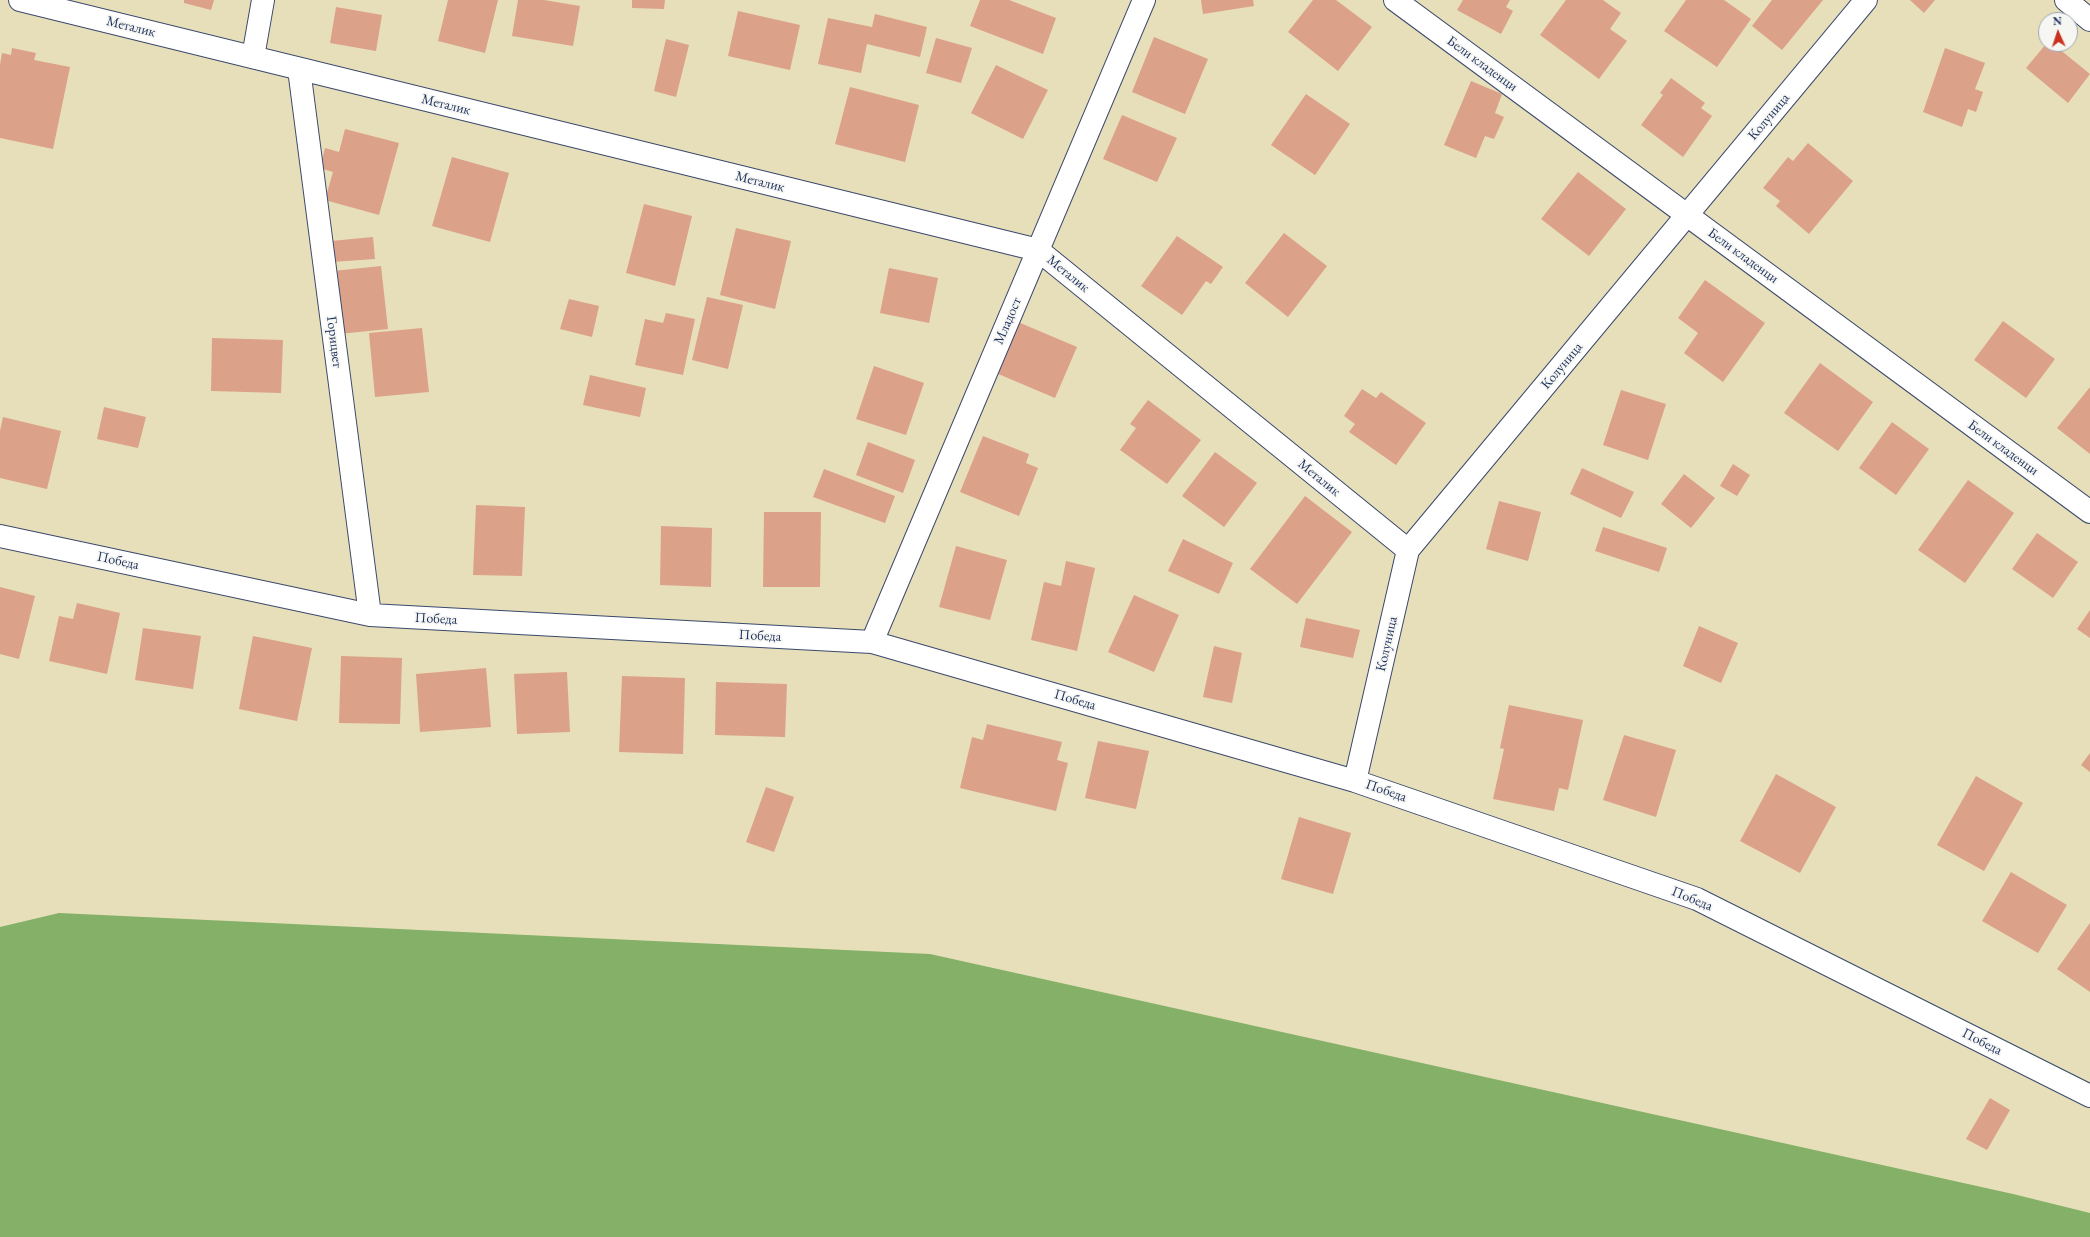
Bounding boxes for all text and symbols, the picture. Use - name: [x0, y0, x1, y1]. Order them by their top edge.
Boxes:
- north arrow: [2038, 12, 2078, 52]
- street label: Металик: [105, 13, 157, 41]
- text: N: [2053, 14, 2062, 28]
- street label: Бели кладенци: [1443, 33, 1521, 95]
- street label: Колуница: [1745, 90, 1793, 144]
- street label: Металик: [420, 91, 472, 119]
- street label: Металик: [734, 168, 786, 196]
- street label: Бели кладенци: [1704, 225, 1782, 287]
- street label: Металик: [1043, 252, 1093, 296]
- street label: Младост: [991, 295, 1025, 347]
- street label: Горицвет: [323, 315, 345, 369]
- street label: Колуница: [1538, 339, 1586, 393]
- street label: Бели кладенци: [1964, 417, 2042, 479]
- street label: Металик: [1294, 456, 1344, 500]
- street label: Победа: [95, 548, 141, 574]
- street label: Победа: [414, 609, 458, 629]
- street label: Колуница: [1373, 615, 1401, 673]
- street label: Победа: [738, 626, 782, 646]
- street label: Победа: [1052, 686, 1098, 714]
- street label: Победа: [1363, 776, 1409, 806]
- street label: Победа: [1669, 883, 1715, 915]
- street label: Победа: [1959, 1025, 2005, 1059]

